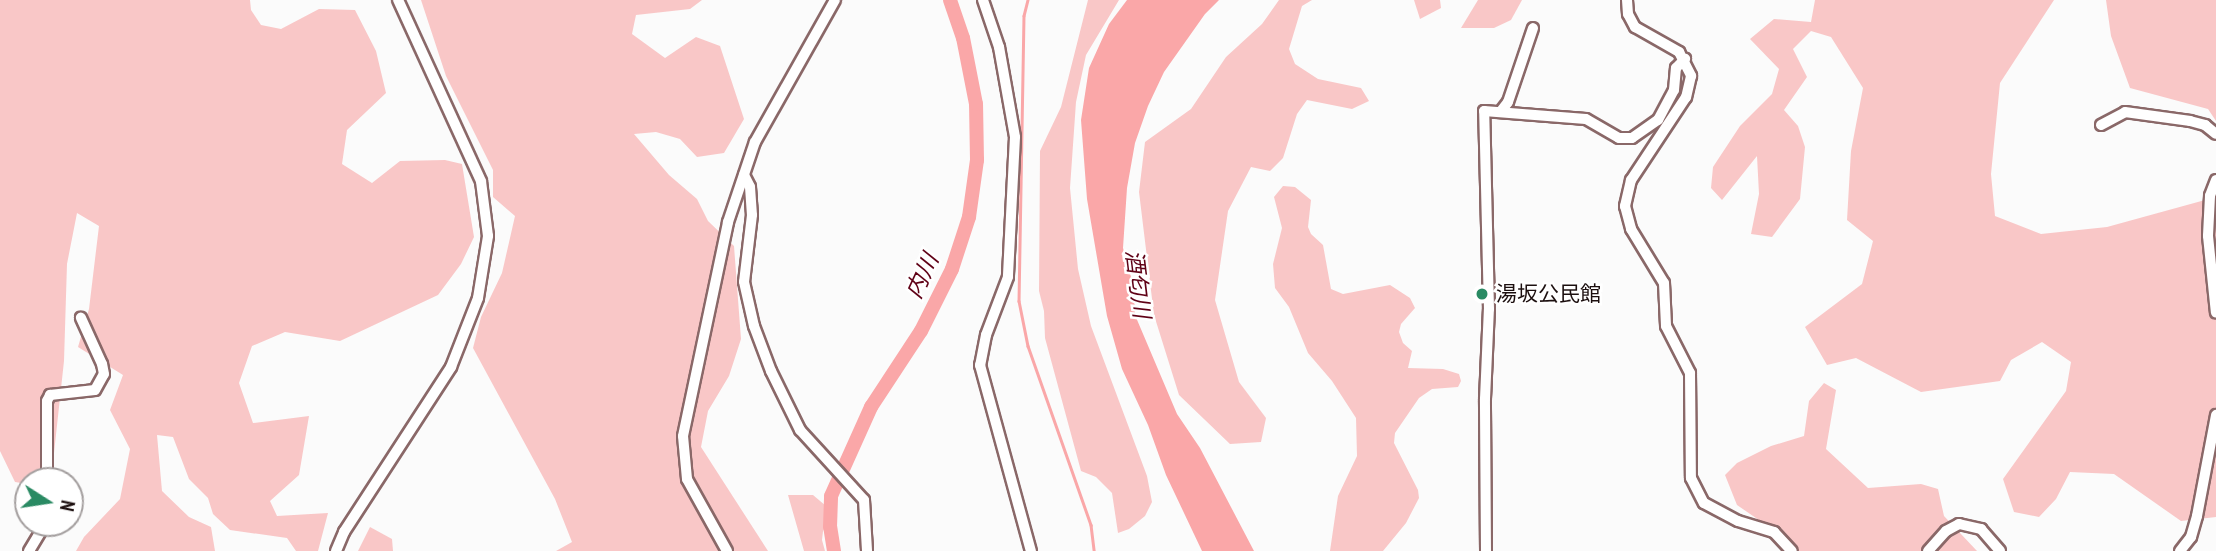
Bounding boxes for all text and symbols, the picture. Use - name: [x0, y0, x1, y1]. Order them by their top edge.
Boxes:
- water label: 酒匂川: [1120, 248, 1156, 320]
- water label: 内川: [900, 249, 944, 303]
- place label: 湯坂公民館: [1496, 281, 1601, 307]
- marker: 湯坂公民館: [1474, 286, 1490, 302]
- north arrow: [14, 467, 84, 537]
- text: N: [55, 498, 80, 513]

